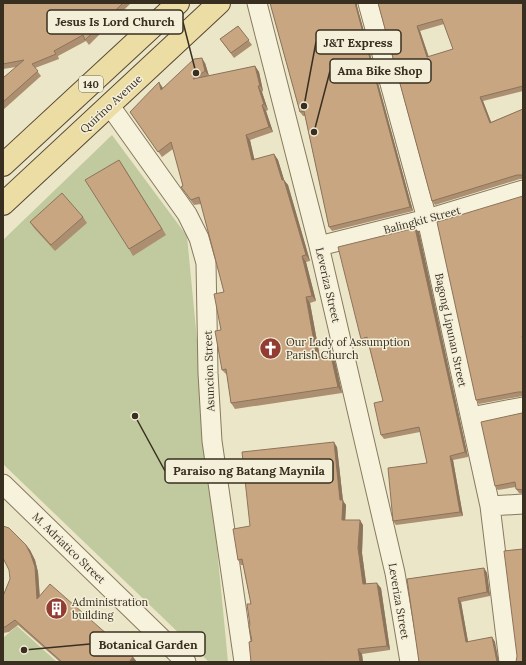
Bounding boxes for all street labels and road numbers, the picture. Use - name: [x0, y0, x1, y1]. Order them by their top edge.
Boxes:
- street label: Quirino Avenue: [77, 72, 145, 136]
- road number: 140: [79, 76, 103, 92]
- street label: Balingkit Street: [382, 203, 463, 237]
- street label: Leveriza Street: [313, 246, 344, 325]
- street label: Bagong Lipunan Street: [432, 272, 470, 389]
- street label: Asuncion Street: [201, 329, 217, 413]
- street label: M. Adriatico Street: [30, 510, 109, 587]
- street label: Leveriza Street: [385, 562, 413, 641]

